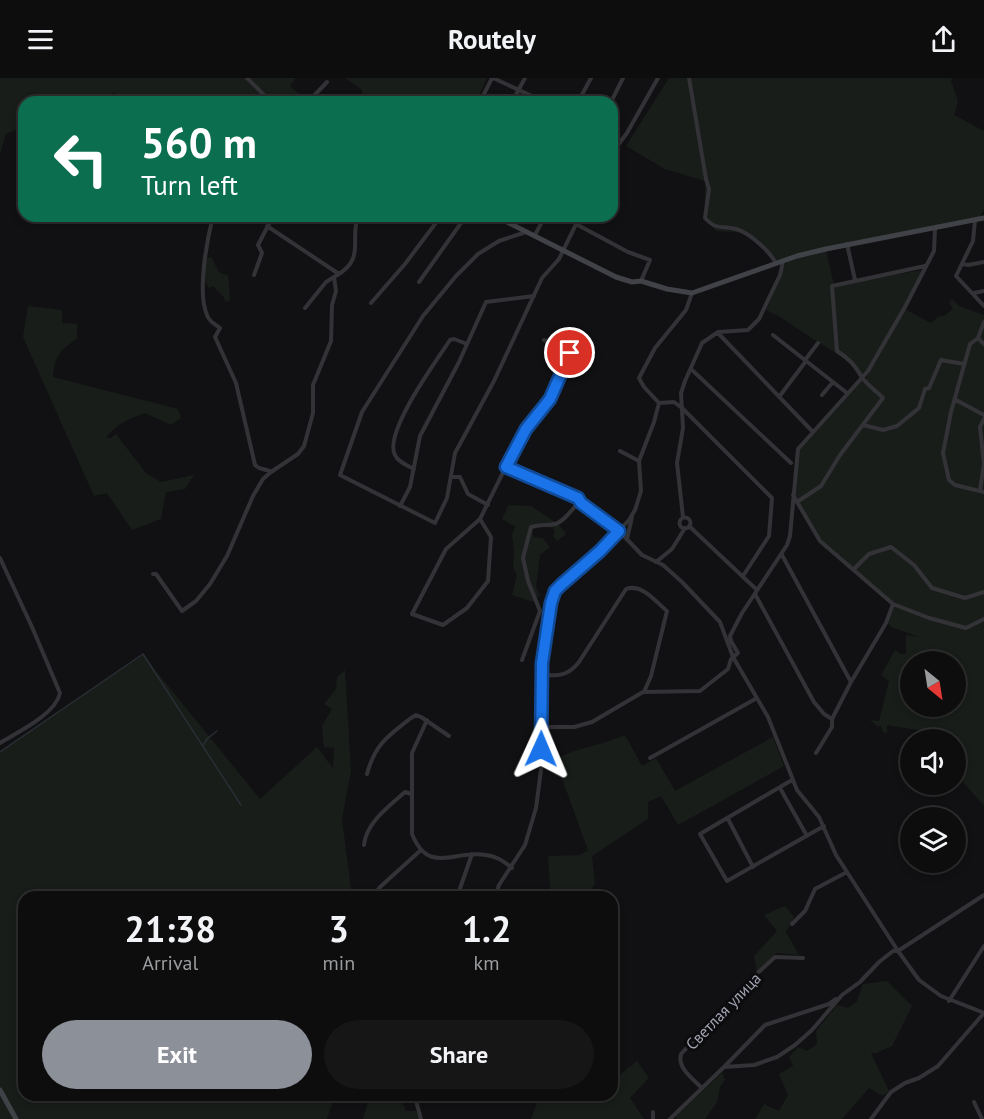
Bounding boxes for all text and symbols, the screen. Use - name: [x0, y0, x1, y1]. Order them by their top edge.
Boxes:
- text: Routely: [448, 22, 536, 56]
- icon: menu: [24, 23, 57, 56]
- icon: share: [927, 23, 960, 56]
- text: 560 m: [141, 115, 257, 170]
- icon: left: [42, 120, 120, 198]
- text: Turn left: [141, 168, 238, 202]
- pin: [544, 327, 595, 378]
- icon: arrive: [553, 336, 586, 369]
- north arrow: [900, 651, 966, 717]
- map controls: [900, 651, 966, 873]
- position arrow: [509, 717, 573, 781]
- button: sound: [900, 729, 966, 795]
- button: layers: [900, 807, 966, 873]
- text: 21:38: [125, 905, 216, 952]
- text: 3: [329, 905, 349, 952]
- text: 1.2: [462, 905, 511, 952]
- text: Arrival: [142, 950, 198, 976]
- text: min: [323, 950, 355, 976]
- text: km: [474, 950, 499, 976]
- street label: Светлая улица: [681, 968, 765, 1054]
- button: Exit: [42, 1020, 312, 1089]
- button: Share: [324, 1020, 594, 1089]

